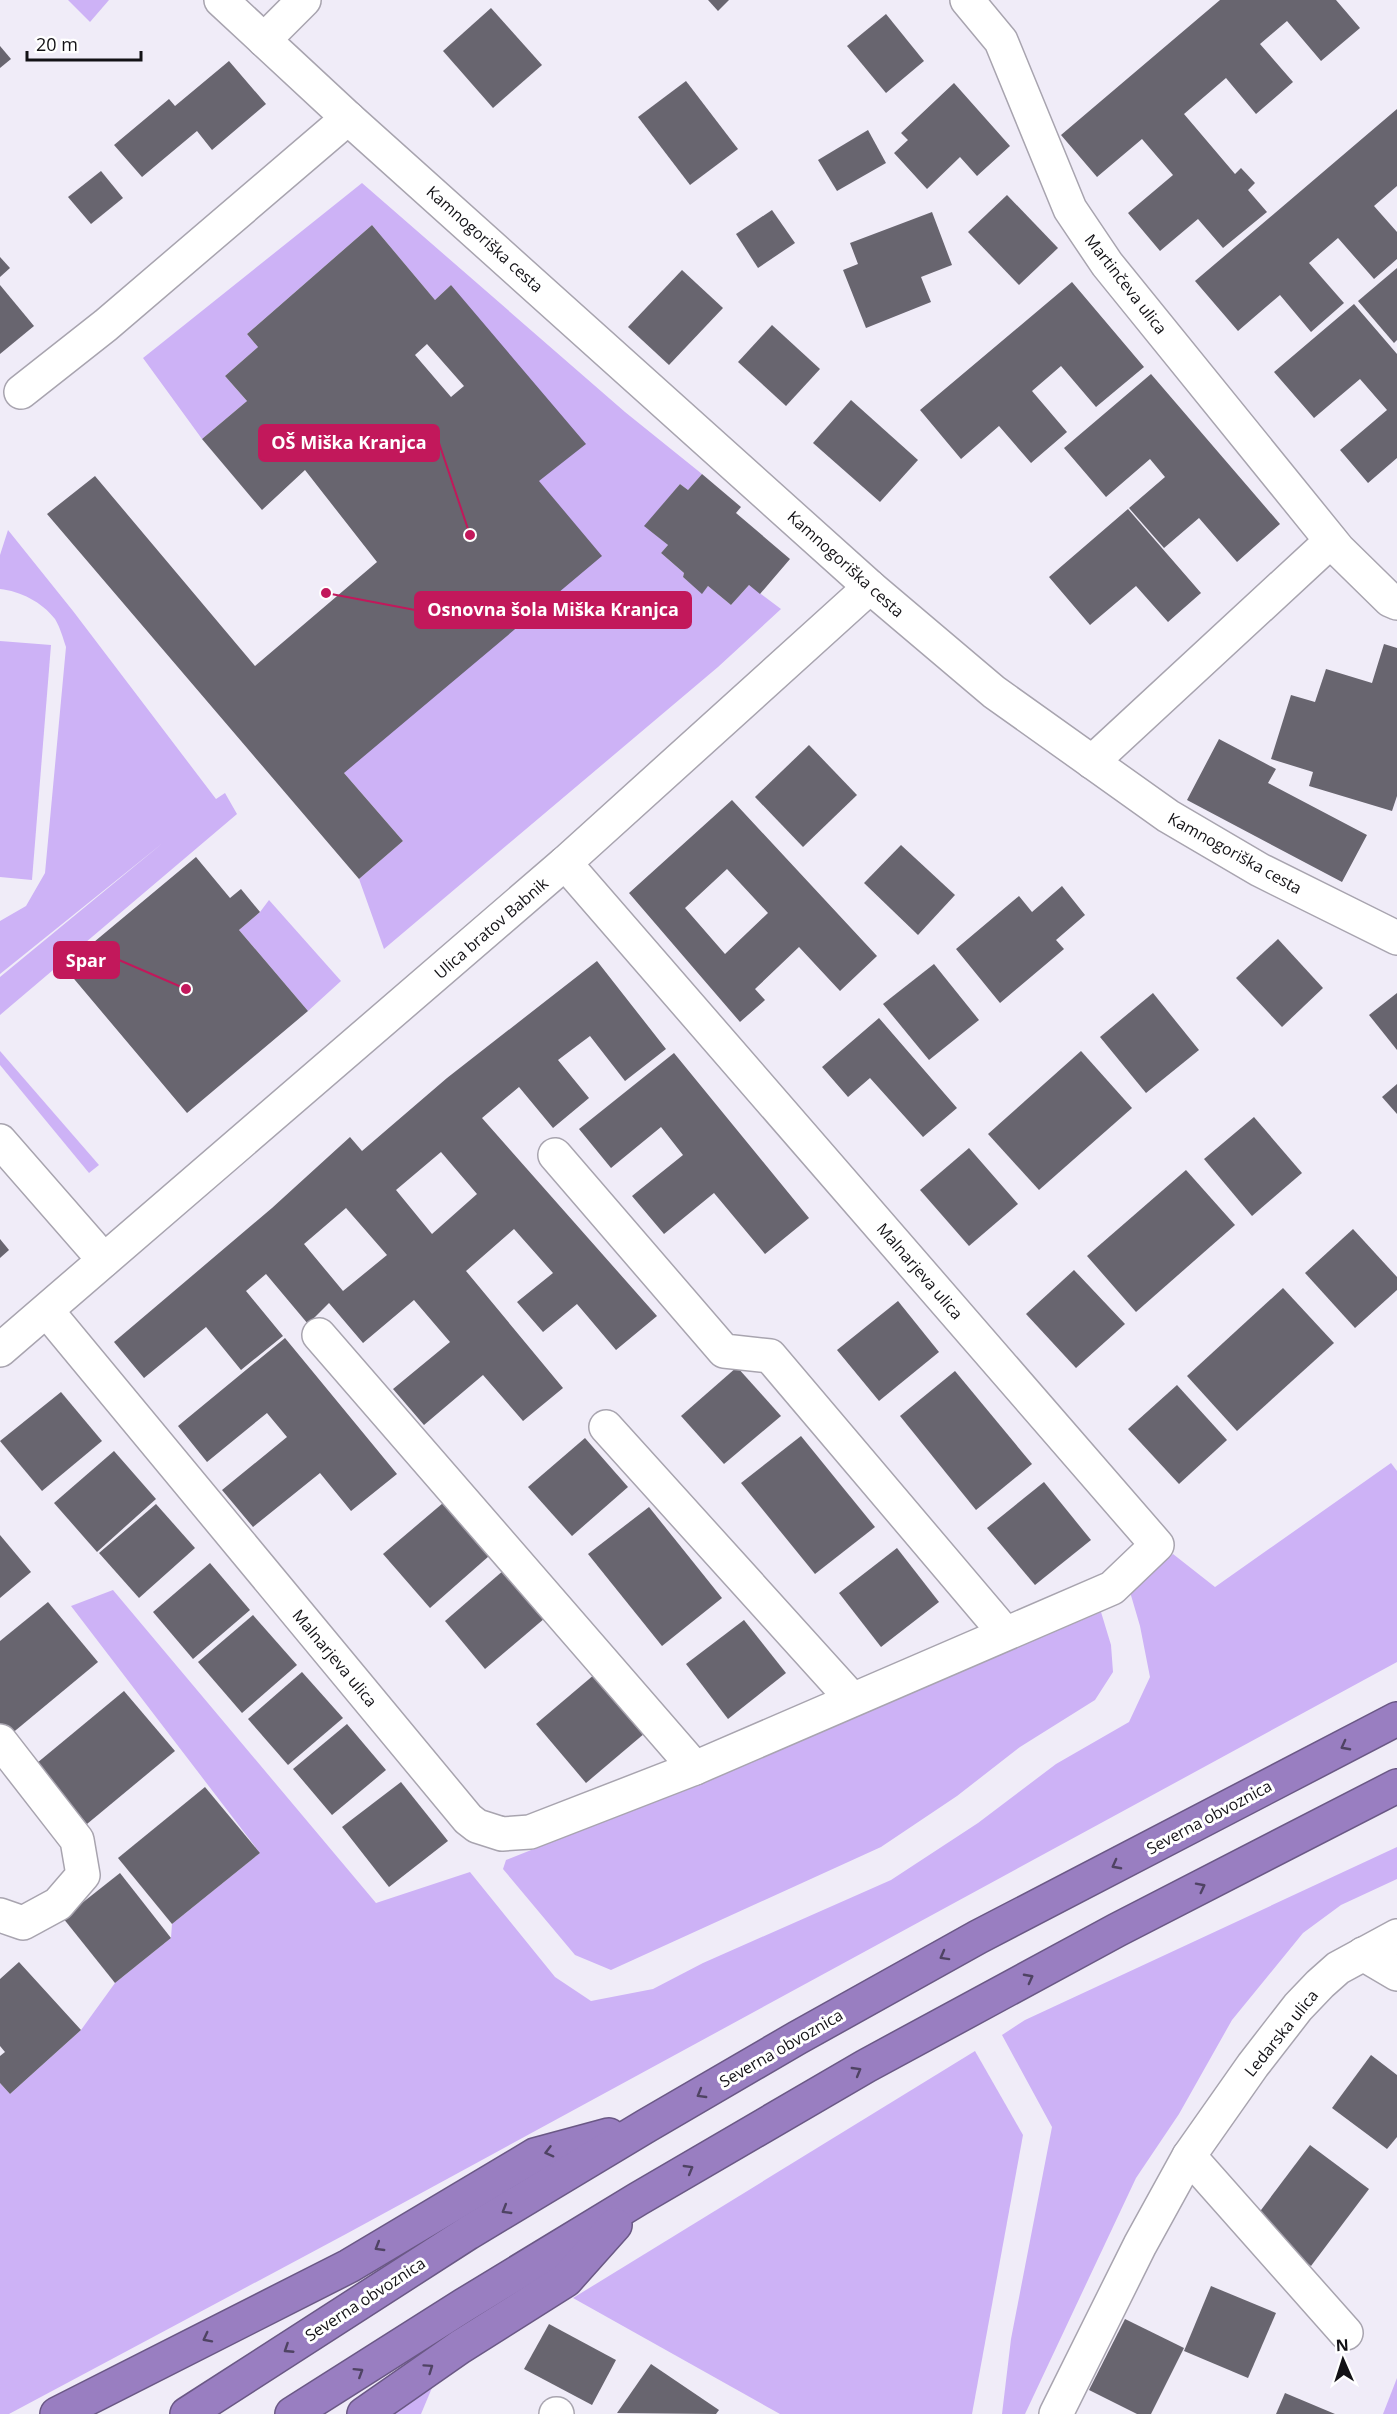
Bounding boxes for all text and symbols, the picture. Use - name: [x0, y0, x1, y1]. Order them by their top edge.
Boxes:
- scale bar: [27, 24, 141, 62]
- text: 20 m: [36, 32, 78, 56]
- street label: Kamnogoriška cesta: [422, 181, 548, 297]
- street label: Martinčeva ulica: [1080, 229, 1172, 339]
- callout: OŠ Miška Kranjca: [259, 425, 439, 461]
- text: OŠ Miška Kranjca: [271, 430, 427, 454]
- street label: Kamnogoriška cesta: [783, 506, 909, 622]
- callout: Osnovna šola Miška Kranjca: [415, 592, 691, 628]
- text: Osnovna šola Miška Kranjca: [427, 597, 679, 621]
- street label: Kamnogoriška cesta: [1164, 807, 1306, 899]
- street label: Ulica bratov Babnik: [429, 872, 553, 984]
- callout: Spar: [54, 942, 119, 978]
- text: Spar: [66, 948, 106, 972]
- street label: Malnarjeva ulica: [872, 1218, 968, 1324]
- street label: Malnarjeva ulica: [288, 1605, 382, 1711]
- one-way arrow: [1341, 1739, 1351, 1750]
- street label: Severna obvoznica: [1142, 1775, 1276, 1859]
- one-way arrow: [1112, 1858, 1123, 1869]
- one-way arrow: [1195, 1883, 1206, 1894]
- one-way arrow: [940, 1949, 950, 1960]
- one-way arrow: [1022, 1974, 1033, 1985]
- street label: Ledarska ulica: [1239, 1985, 1323, 2081]
- street label: Severna obvoznica: [715, 2004, 847, 2092]
- one-way arrow: [851, 2067, 861, 2078]
- one-way arrow: [697, 2086, 707, 2098]
- one-way arrow: [544, 2144, 554, 2157]
- one-way arrow: [683, 2165, 693, 2177]
- one-way arrow: [502, 2203, 512, 2215]
- one-way arrow: [375, 2240, 385, 2252]
- street label: Severna obvoznica: [301, 2252, 429, 2346]
- north arrow: [1313, 2330, 1373, 2390]
- one-way arrow: [202, 2331, 213, 2342]
- text: N: [1335, 2334, 1349, 2356]
- one-way arrow: [284, 2342, 295, 2353]
- one-way arrow: [422, 2364, 433, 2375]
- one-way arrow: [353, 2367, 363, 2379]

